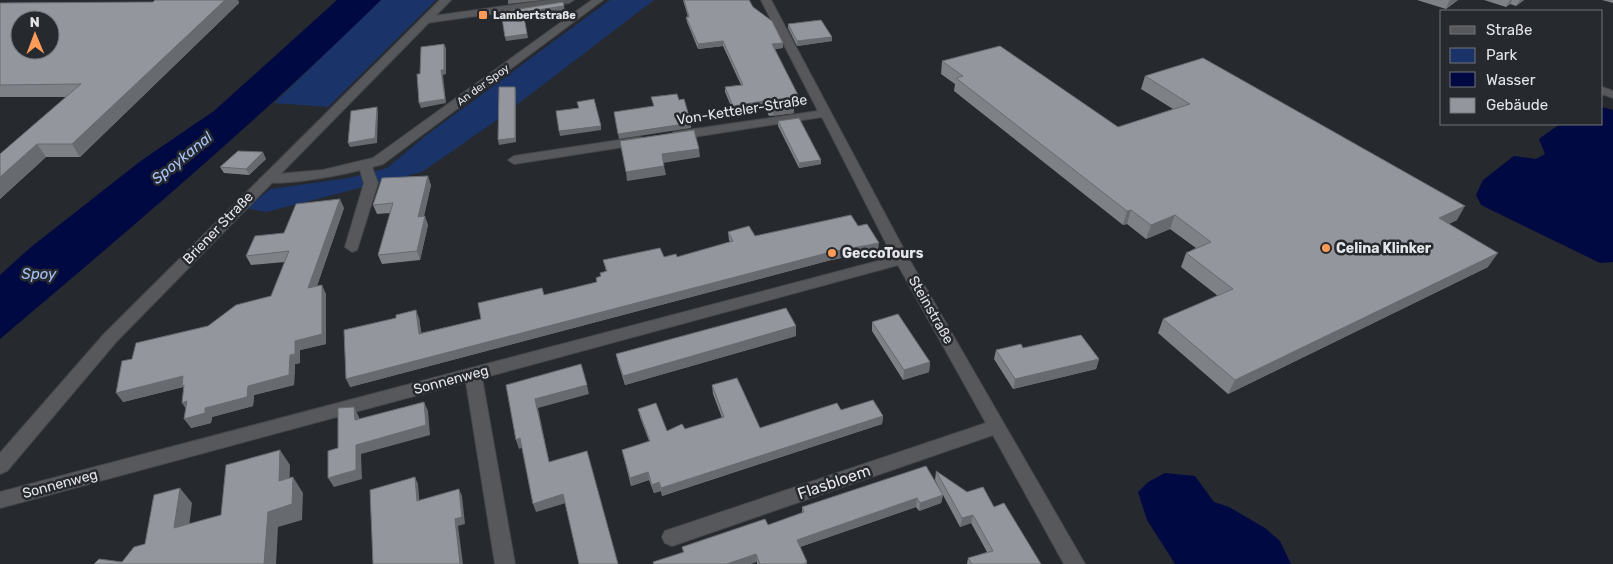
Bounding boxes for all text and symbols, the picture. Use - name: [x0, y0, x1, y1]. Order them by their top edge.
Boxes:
- marker: Lambertstraße: [477, 9, 489, 21]
- place label: Lambertstraße: [493, 9, 576, 22]
- north arrow: [10, 10, 60, 60]
- legend: [1440, 10, 1603, 125]
- text: N: [30, 14, 40, 31]
- text: Straße: [1486, 21, 1532, 39]
- text: Park: [1486, 46, 1517, 64]
- street label: An der Spoy: [454, 62, 512, 108]
- text: Wasser: [1486, 71, 1536, 89]
- street label: Von-Ketteler-Straße: [675, 91, 809, 129]
- text: Gebäude: [1486, 96, 1548, 114]
- water label: Spoykanal: [148, 128, 216, 188]
- street label: Briener Straße: [179, 188, 257, 268]
- place label: Celina Klinker: [1336, 240, 1432, 257]
- marker: Celina Klinker: [1320, 242, 1332, 254]
- place label: GeccoTours: [842, 245, 924, 262]
- marker: GeccoTours: [826, 247, 838, 259]
- water label: Spoy: [22, 265, 57, 283]
- street label: Steinstraße: [905, 273, 957, 347]
- street label: Sonnenweg: [412, 362, 490, 398]
- street label: Flasbloem: [795, 461, 873, 503]
- street label: Sonnenweg: [21, 466, 99, 502]

